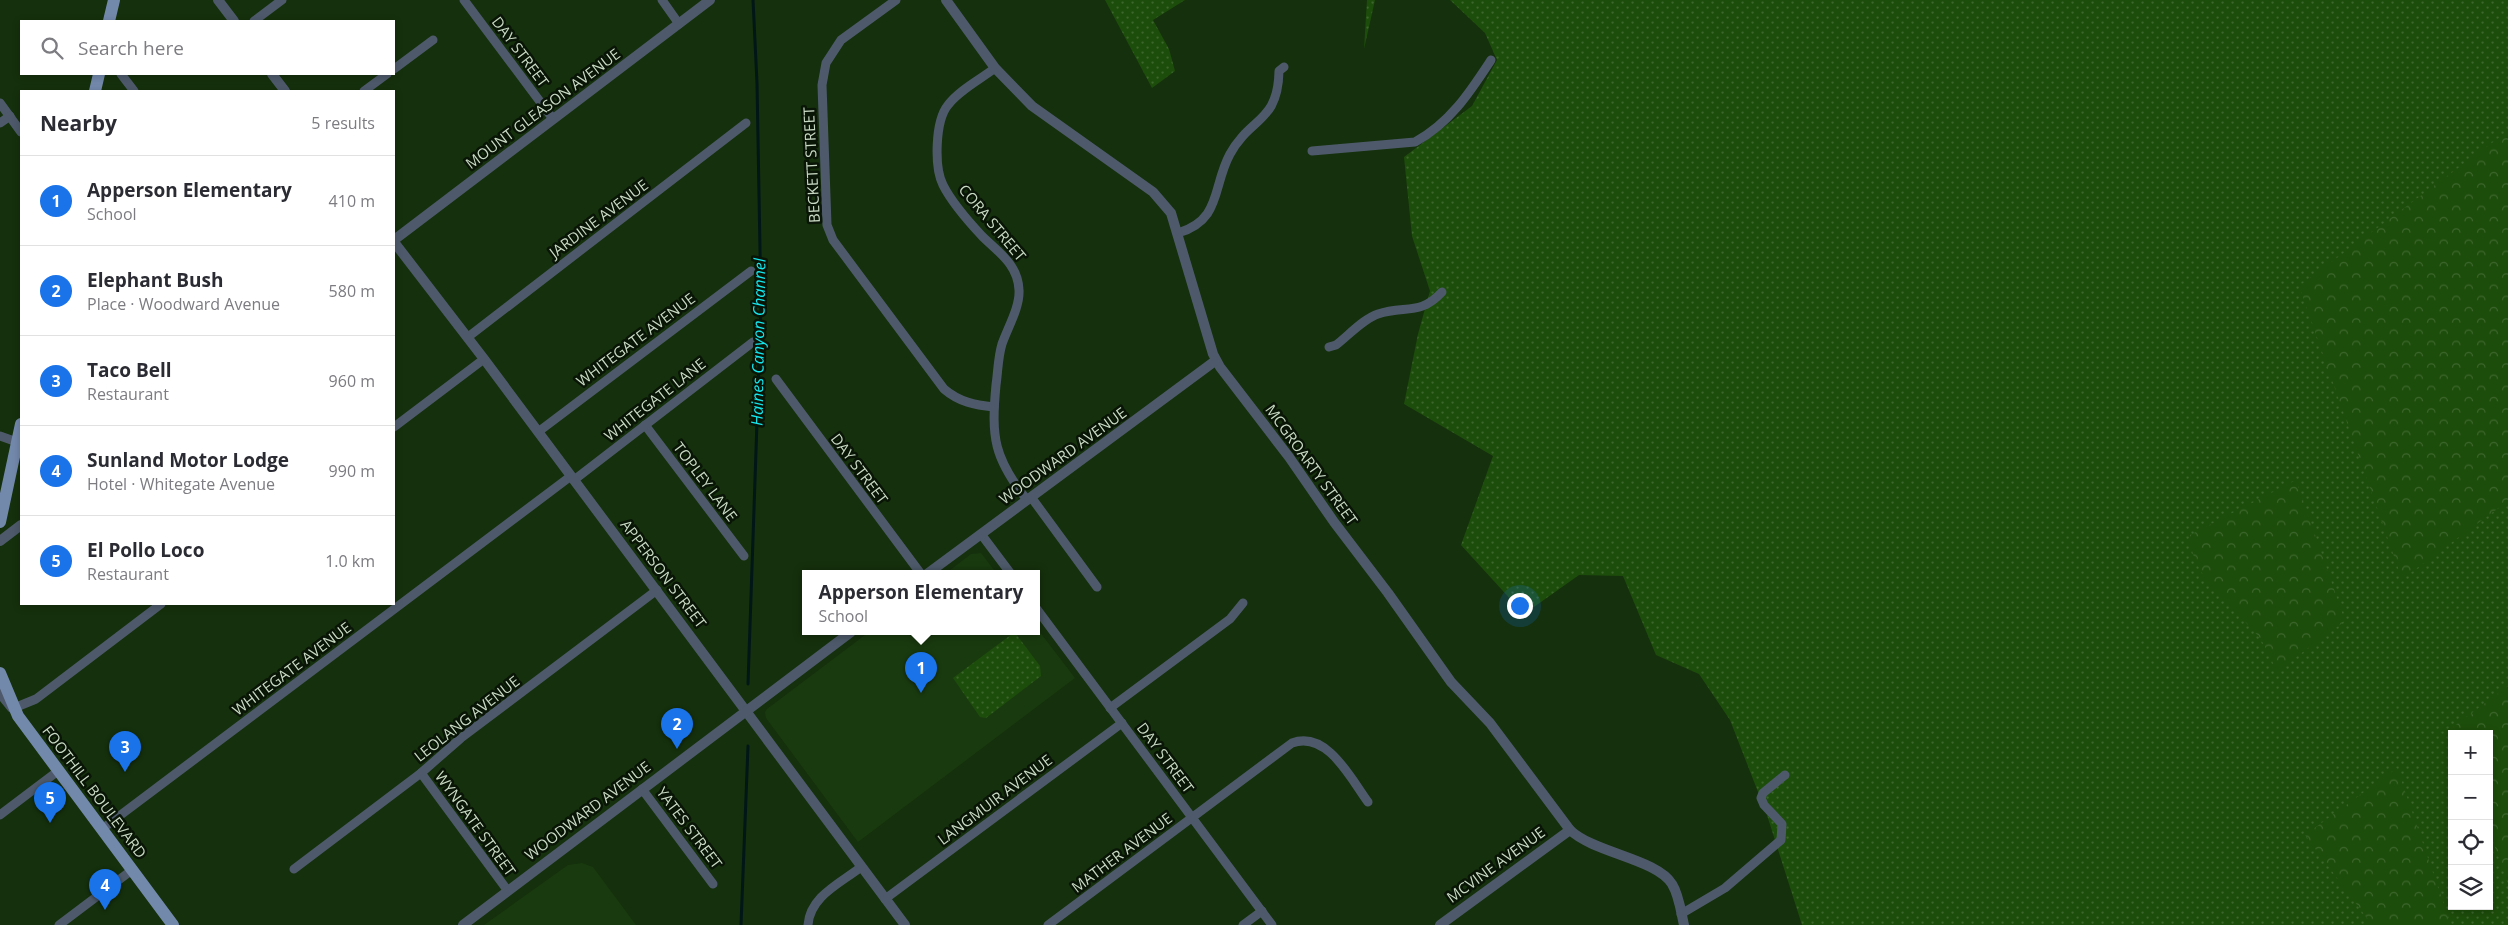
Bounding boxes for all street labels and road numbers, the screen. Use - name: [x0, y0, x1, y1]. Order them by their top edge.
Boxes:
- street label: DAY STREET: [488, 12, 554, 91]
- street label: MOUNT GLEASON AVENUE: [461, 43, 624, 173]
- street label: BECKETT STREET: [798, 106, 824, 224]
- street label: JARDINE AVENUE: [543, 174, 652, 263]
- street label: CORA STREET: [955, 180, 1031, 266]
- street label: WHITEGATE AVENUE: [572, 288, 699, 390]
- street label: WHITEGATE LANE: [600, 353, 709, 445]
- street label: MCGROARTY STREET: [1261, 400, 1363, 529]
- street label: WOODWARD AVENUE: [995, 402, 1130, 508]
- street label: DAY STREET: [827, 429, 893, 508]
- street label: TOPLEY LANE: [669, 438, 742, 525]
- street label: APPERSON STREET: [616, 515, 712, 632]
- street label: WHITEGATE AVENUE: [228, 617, 355, 719]
- street label: LEOLANG AVENUE: [410, 671, 523, 766]
- street label: DAY STREET: [1133, 718, 1199, 797]
- street label: FOOTHILL BOULEVARD: [38, 721, 151, 862]
- street label: LANGMUIR AVENUE: [933, 750, 1056, 849]
- street label: WOODWARD AVENUE: [520, 756, 654, 864]
- street label: WYNGATE STREET: [431, 767, 521, 880]
- street label: YATES STREET: [653, 783, 727, 873]
- street label: MATHER AVENUE: [1067, 808, 1176, 897]
- street label: MCVINE AVENUE: [1442, 822, 1549, 907]

